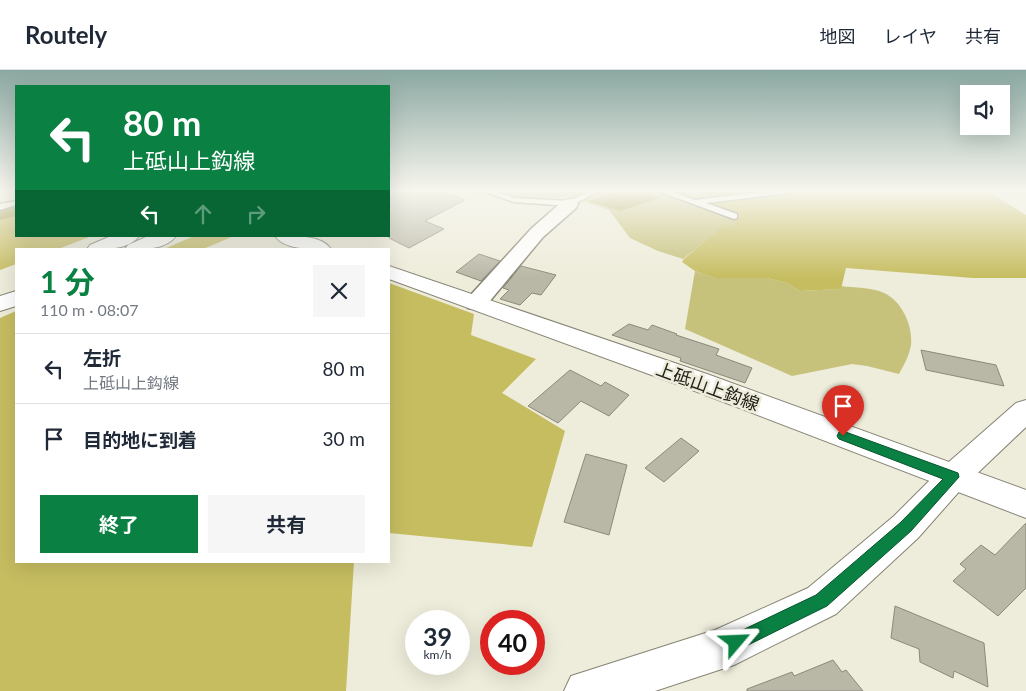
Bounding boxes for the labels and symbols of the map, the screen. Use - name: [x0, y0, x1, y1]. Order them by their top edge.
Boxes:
- street label: 上砥山上鈎線: [653, 357, 763, 415]
- pin: [822, 385, 864, 436]
- speed limit sign: 40: [480, 610, 545, 675]
- position arrow: [709, 615, 761, 667]

